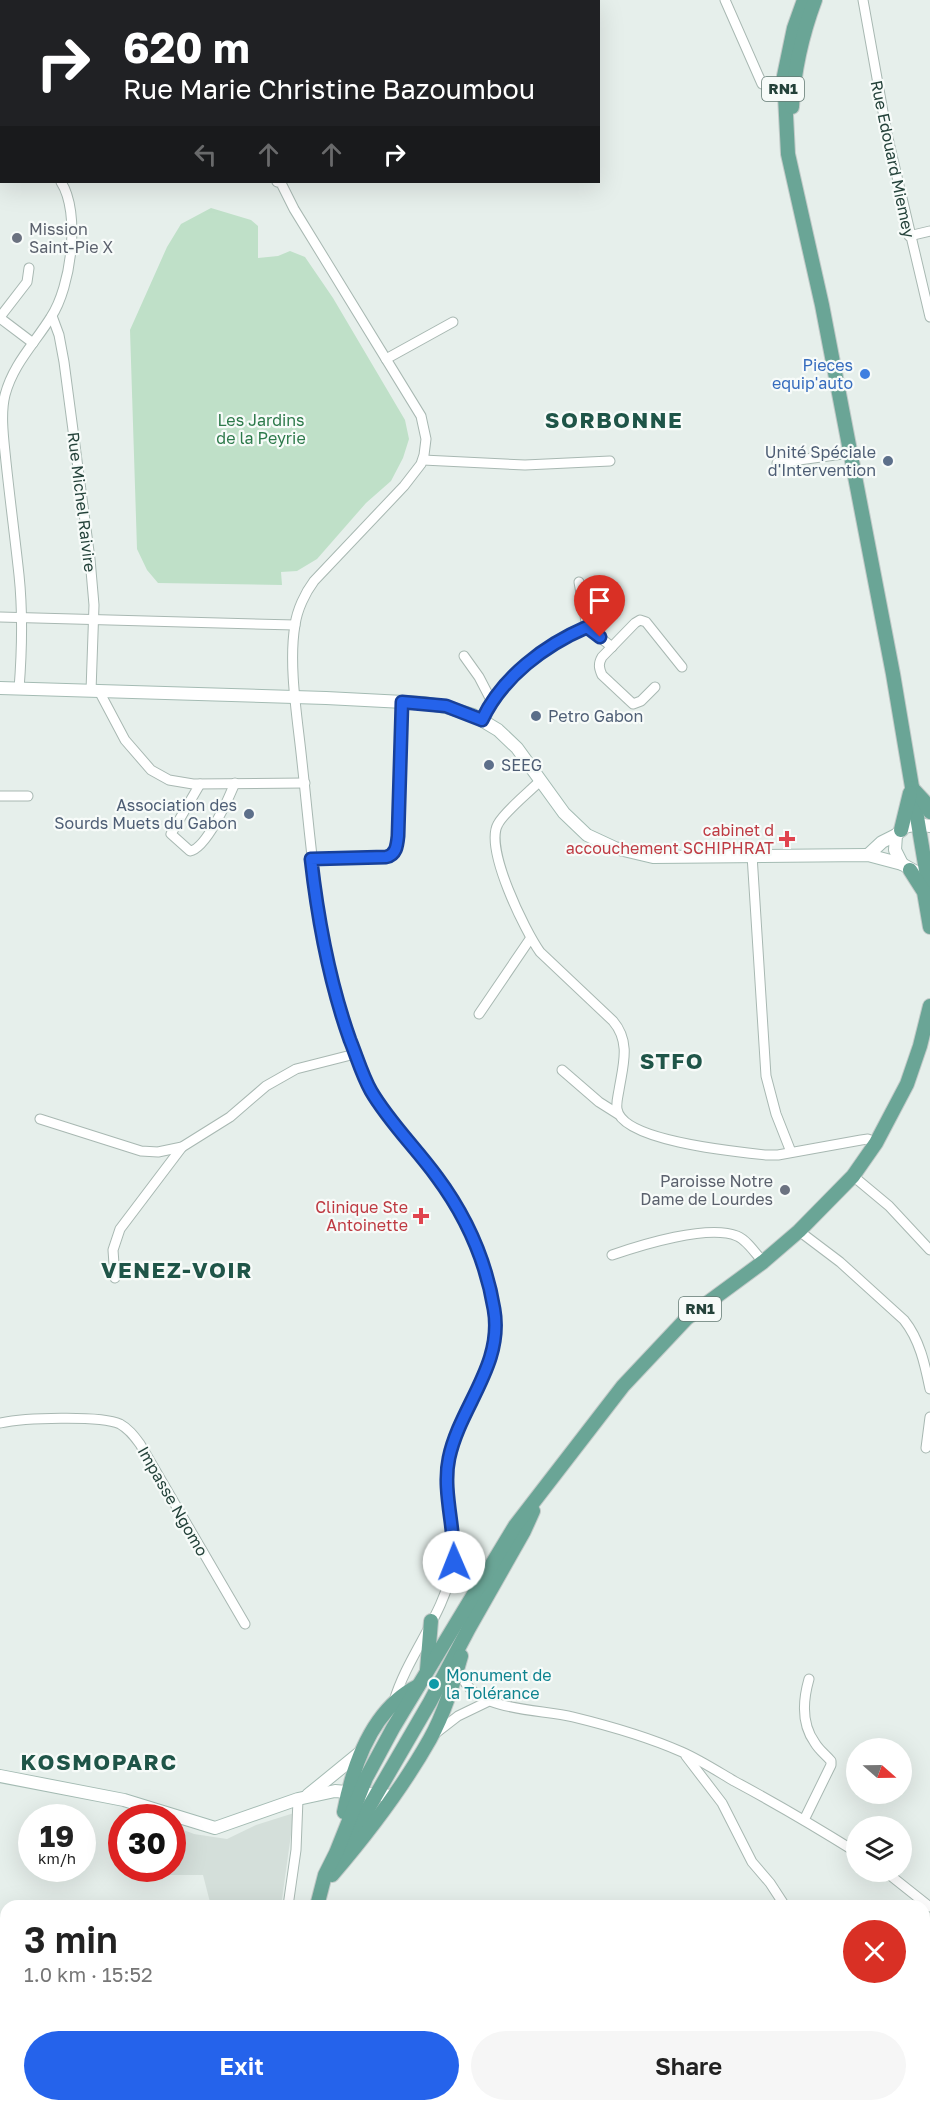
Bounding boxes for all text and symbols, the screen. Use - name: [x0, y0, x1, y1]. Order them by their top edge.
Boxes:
- text: 620 m: [123, 22, 250, 72]
- icon: right: [24, 24, 102, 102]
- text: Rue Marie Christine Bazoumbou: [123, 73, 535, 105]
- road number: RN1: [762, 77, 804, 101]
- street label: Rue Edouard Miemey: [867, 78, 919, 240]
- icon: left: [189, 138, 222, 171]
- icon: ahead: [252, 138, 285, 171]
- icon: ahead: [315, 138, 348, 171]
- icon: right: [378, 138, 411, 171]
- place label: Mission Saint-Pie X: [29, 219, 113, 257]
- marker: Mission Saint-Pie X: [10, 231, 24, 245]
- place label: Pieces equip'auto: [772, 355, 853, 393]
- marker: Pieces equip'auto: [858, 367, 872, 381]
- district label: SORBONNE: [545, 406, 683, 433]
- park label: Les Jardins de la Peyrie: [216, 410, 306, 448]
- street label: Rue Michel Raivire: [63, 431, 101, 573]
- place label: Unité Spéciale d'Intervention: [765, 442, 876, 480]
- marker: Unité Spéciale d'Intervention: [881, 454, 895, 468]
- pin: [574, 575, 625, 637]
- icon: arrive: [583, 584, 616, 617]
- place label: Petro Gabon: [548, 706, 643, 726]
- marker: Petro Gabon: [529, 709, 543, 723]
- place label: SEEG: [501, 755, 542, 775]
- marker: SEEG: [482, 758, 496, 772]
- place label: Association des Sourds Muets du Gabon: [54, 795, 237, 833]
- marker: Association des Sourds Muets du Gabon: [242, 807, 256, 821]
- place label: cabinet d accouchement SCHIPHRAT: [566, 820, 774, 858]
- marker: cabinet d accouchement SCHIPHRAT: [778, 830, 796, 848]
- district label: STFO: [640, 1047, 704, 1074]
- place label: Paroisse Notre Dame de Lourdes: [640, 1171, 773, 1209]
- marker: Paroisse Notre Dame de Lourdes: [778, 1183, 792, 1197]
- place label: Clinique Ste Antoinette: [315, 1197, 408, 1235]
- marker: Clinique Ste Antoinette: [412, 1207, 430, 1225]
- district label: VENEZ-VOIR: [101, 1256, 253, 1283]
- road number: RN1: [679, 1297, 721, 1321]
- street label: Impasse Ngomo: [133, 1442, 213, 1560]
- position arrow: [422, 1530, 486, 1594]
- place label: Monument de la Tolérance: [446, 1665, 552, 1703]
- marker: Monument de la Tolérance: [427, 1677, 441, 1691]
- north arrow: [846, 1738, 912, 1804]
- map controls: [846, 1738, 912, 1882]
- district label: KOSMOPARC: [20, 1748, 178, 1775]
- speed limit sign: 30: [108, 1804, 186, 1882]
- button: layers: [846, 1816, 912, 1882]
- text: 19: [40, 1818, 74, 1854]
- text: km/h: [38, 1849, 76, 1867]
- text: 3 min: [24, 1918, 118, 1961]
- button: close: [843, 1920, 906, 1983]
- text: 1.0 km · 15:52: [24, 1962, 153, 1986]
- button: Exit: [24, 2031, 459, 2100]
- button: Share: [471, 2031, 906, 2100]

